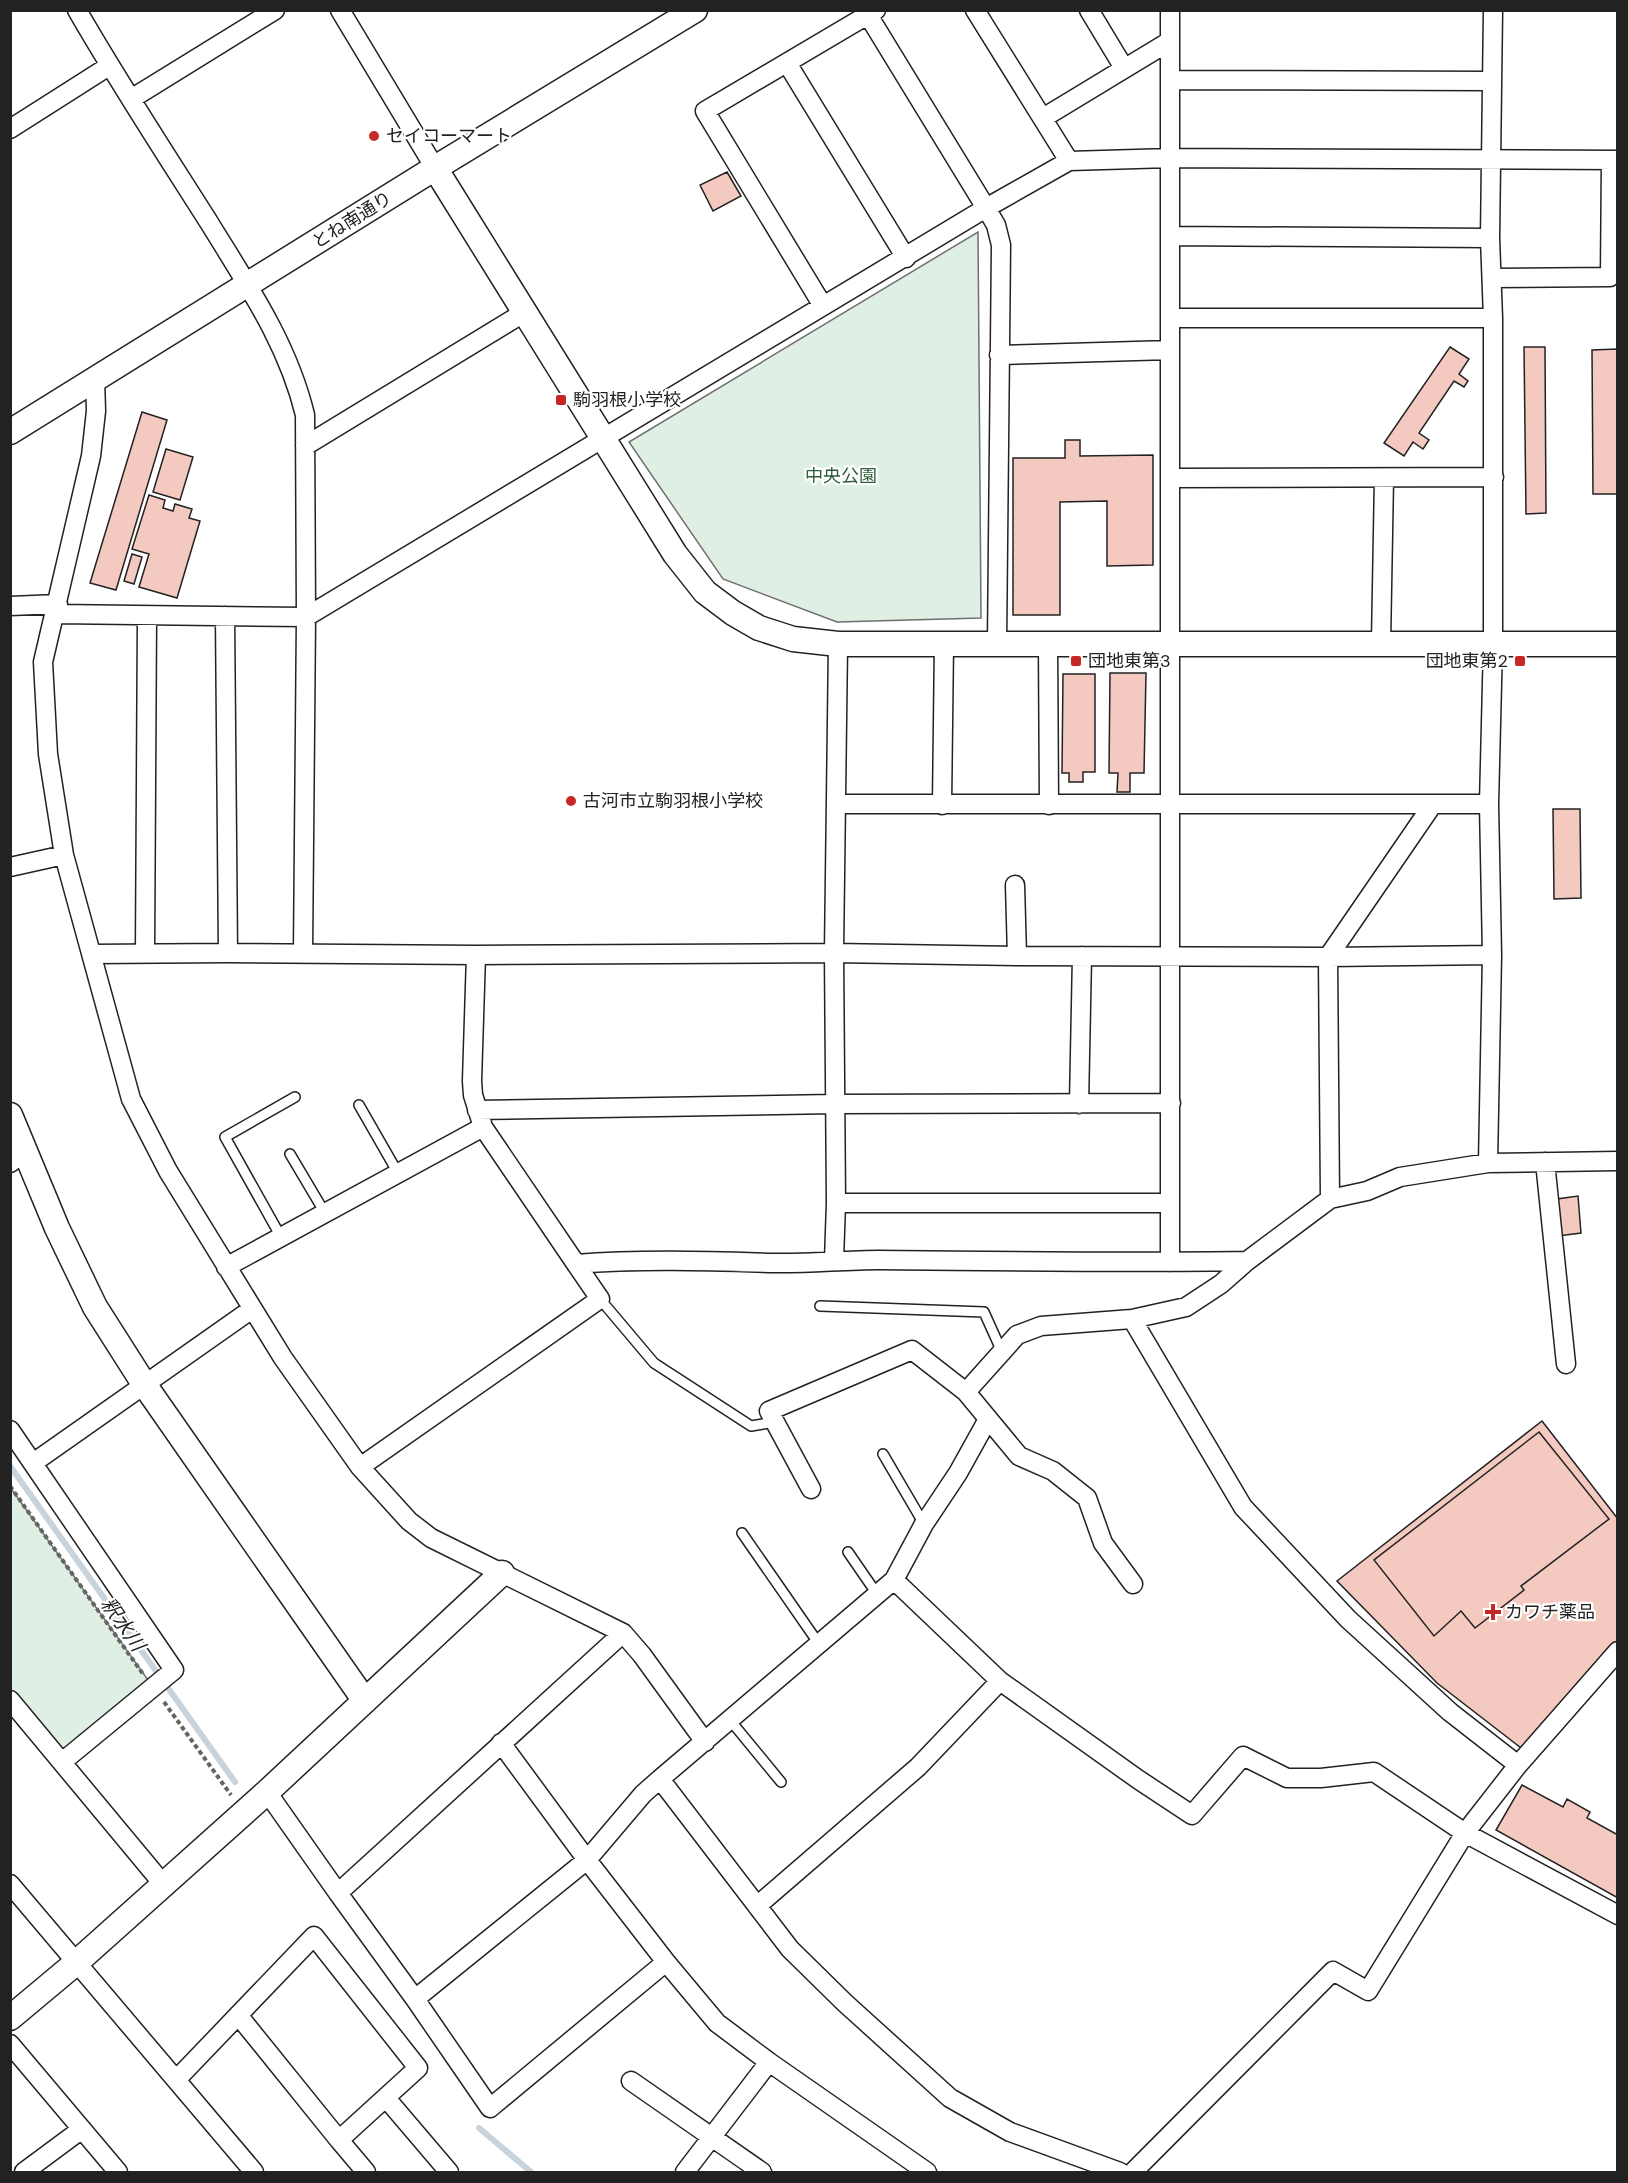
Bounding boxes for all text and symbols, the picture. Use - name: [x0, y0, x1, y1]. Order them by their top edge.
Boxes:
- place label: セイコーマート: [386, 124, 512, 148]
- marker: セイコーマート: [367, 129, 381, 143]
- street label: とね南通り: [307, 186, 397, 254]
- place label: 駒羽根小学校: [573, 388, 681, 412]
- marker: 駒羽根小学校: [554, 393, 568, 407]
- park label: 中央公園: [805, 464, 877, 488]
- place label: 団地東第3: [1088, 649, 1171, 673]
- place label: 団地東第2: [1426, 649, 1508, 673]
- marker: 団地東第3: [1069, 654, 1083, 668]
- marker: 団地東第2: [1513, 654, 1527, 668]
- place label: 古河市立駒羽根小学校: [583, 789, 763, 813]
- marker: 古河市立駒羽根小学校: [564, 794, 578, 808]
- water label: 釈水川: [95, 1592, 152, 1658]
- place label: カワチ薬品: [1505, 1600, 1595, 1624]
- marker: カワチ薬品: [1486, 1605, 1500, 1619]

